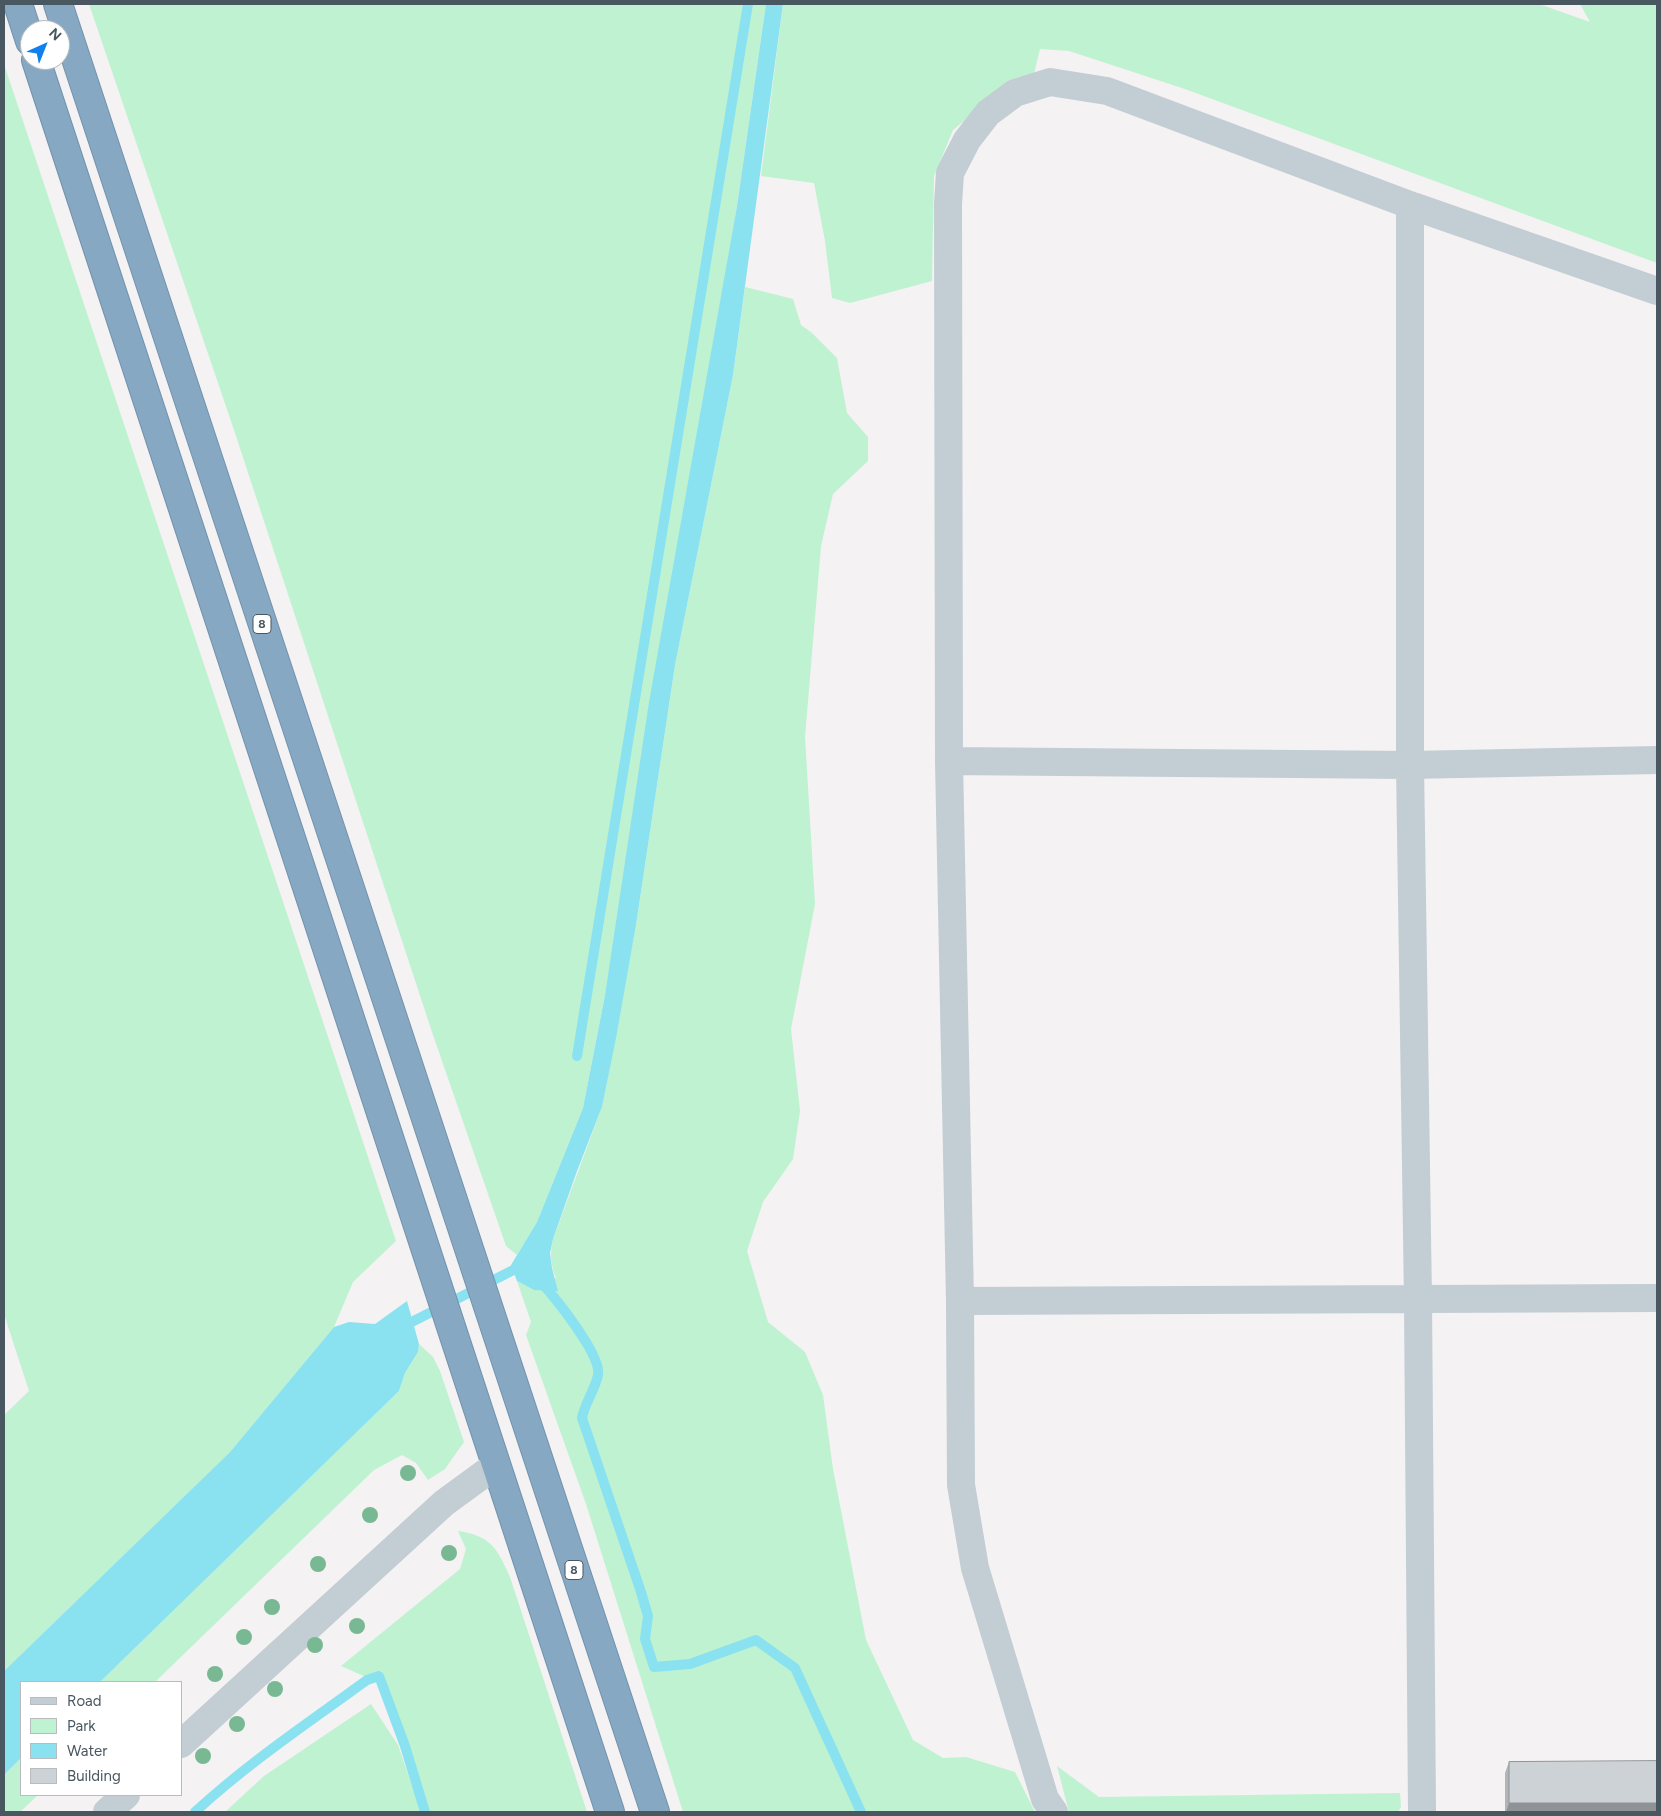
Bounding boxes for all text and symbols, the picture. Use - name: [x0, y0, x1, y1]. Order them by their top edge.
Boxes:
- north arrow: [20, 20, 70, 70]
- text: N: [45, 25, 65, 44]
- road number: 8: [253, 614, 271, 634]
- road number: 8: [565, 1560, 583, 1580]
- legend: [20, 1681, 182, 1796]
- text: Road: [67, 1692, 102, 1710]
- text: Park: [67, 1717, 96, 1735]
- text: Water: [67, 1742, 107, 1760]
- text: Building: [67, 1767, 121, 1785]

